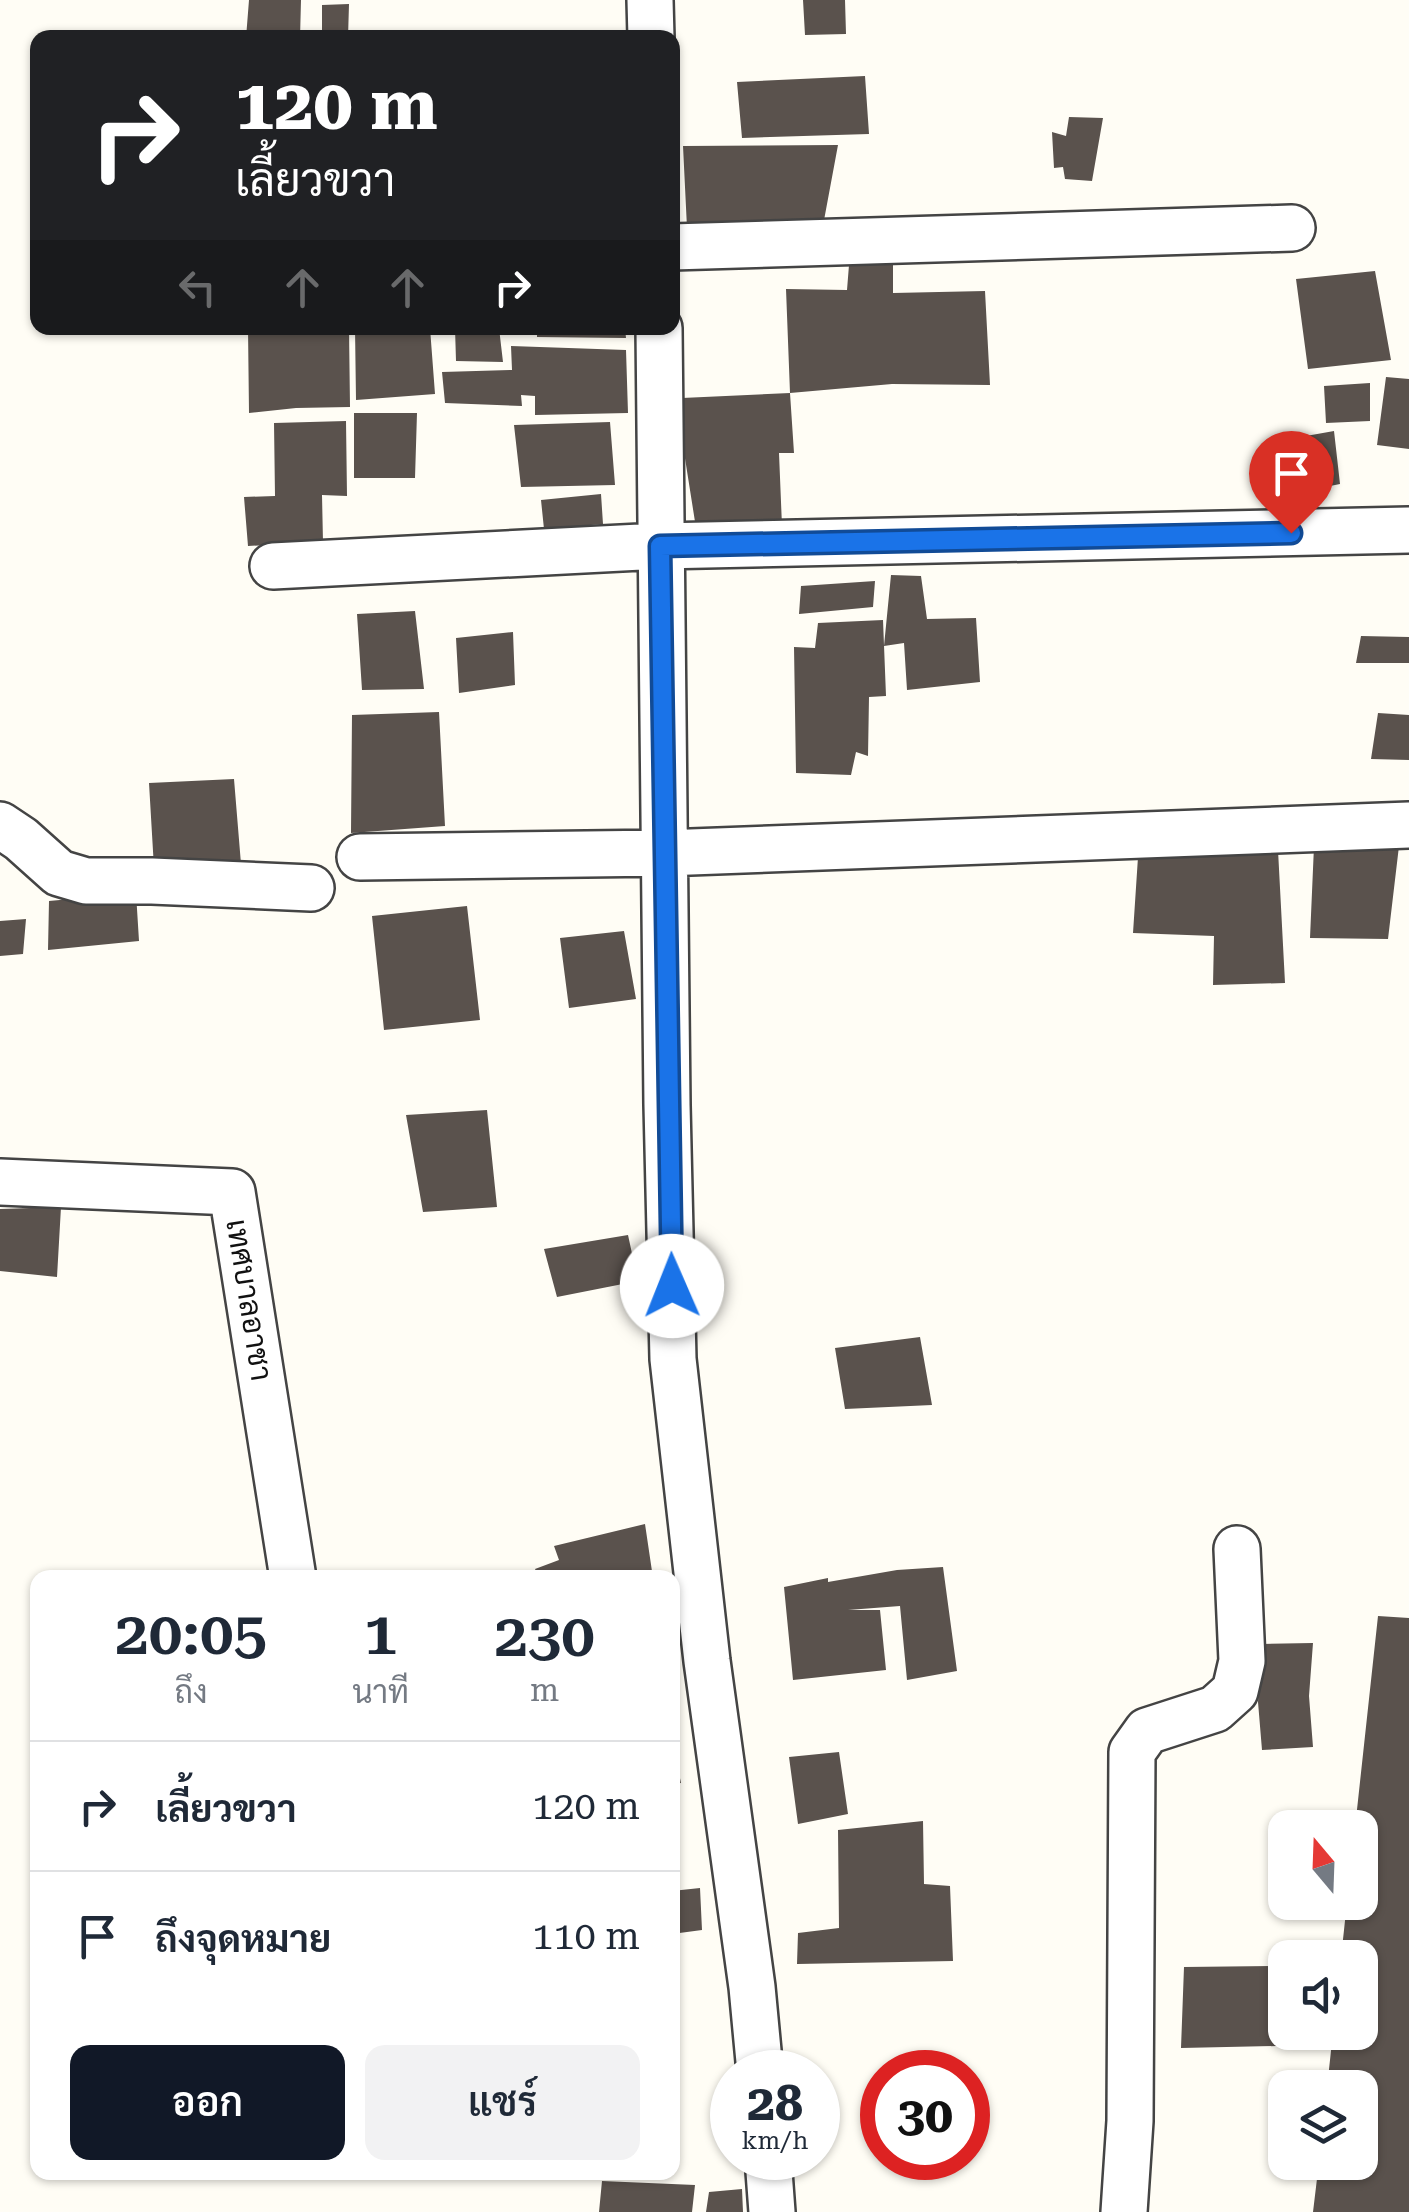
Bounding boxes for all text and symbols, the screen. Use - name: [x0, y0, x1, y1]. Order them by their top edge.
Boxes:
- text: 120 m: [235, 64, 438, 146]
- icon: right: [70, 70, 200, 200]
- text: เลี้ยวขวา: [235, 154, 395, 207]
- icon: left: [170, 260, 225, 315]
- icon: ahead: [275, 260, 330, 315]
- icon: ahead: [380, 260, 435, 315]
- icon: right: [485, 260, 540, 315]
- pin: [1249, 431, 1334, 534]
- icon: arrive: [1264, 446, 1319, 501]
- street label: เทศบาลอาชา: [219, 1217, 280, 1383]
- position arrow: [620, 1234, 724, 1338]
- text: 20:05: [115, 1598, 267, 1669]
- text: 1: [364, 1598, 397, 1669]
- text: 230: [494, 1600, 595, 1671]
- text: m: [530, 1671, 559, 1709]
- text: ถึง: [175, 1673, 208, 1711]
- text: นาที: [352, 1673, 409, 1711]
- icon: right: [70, 1779, 125, 1834]
- text: 120 m: [532, 1784, 640, 1828]
- text: เลี้ยวขวา: [155, 1787, 297, 1831]
- north arrow: [1268, 1810, 1378, 1920]
- map controls: [1268, 1810, 1378, 2180]
- icon: arrive: [70, 1909, 125, 1964]
- text: 110 m: [532, 1914, 640, 1958]
- text: ถึงจุดหมาย: [155, 1917, 331, 1961]
- button: sound: [1268, 1940, 1378, 2050]
- button: ออก: [70, 2045, 345, 2160]
- button: แชร์: [365, 2045, 640, 2160]
- speed limit sign: 30: [860, 2050, 990, 2180]
- button: layers: [1268, 2070, 1378, 2180]
- text: 28: [747, 2074, 803, 2132]
- text: km/h: [742, 2126, 808, 2155]

